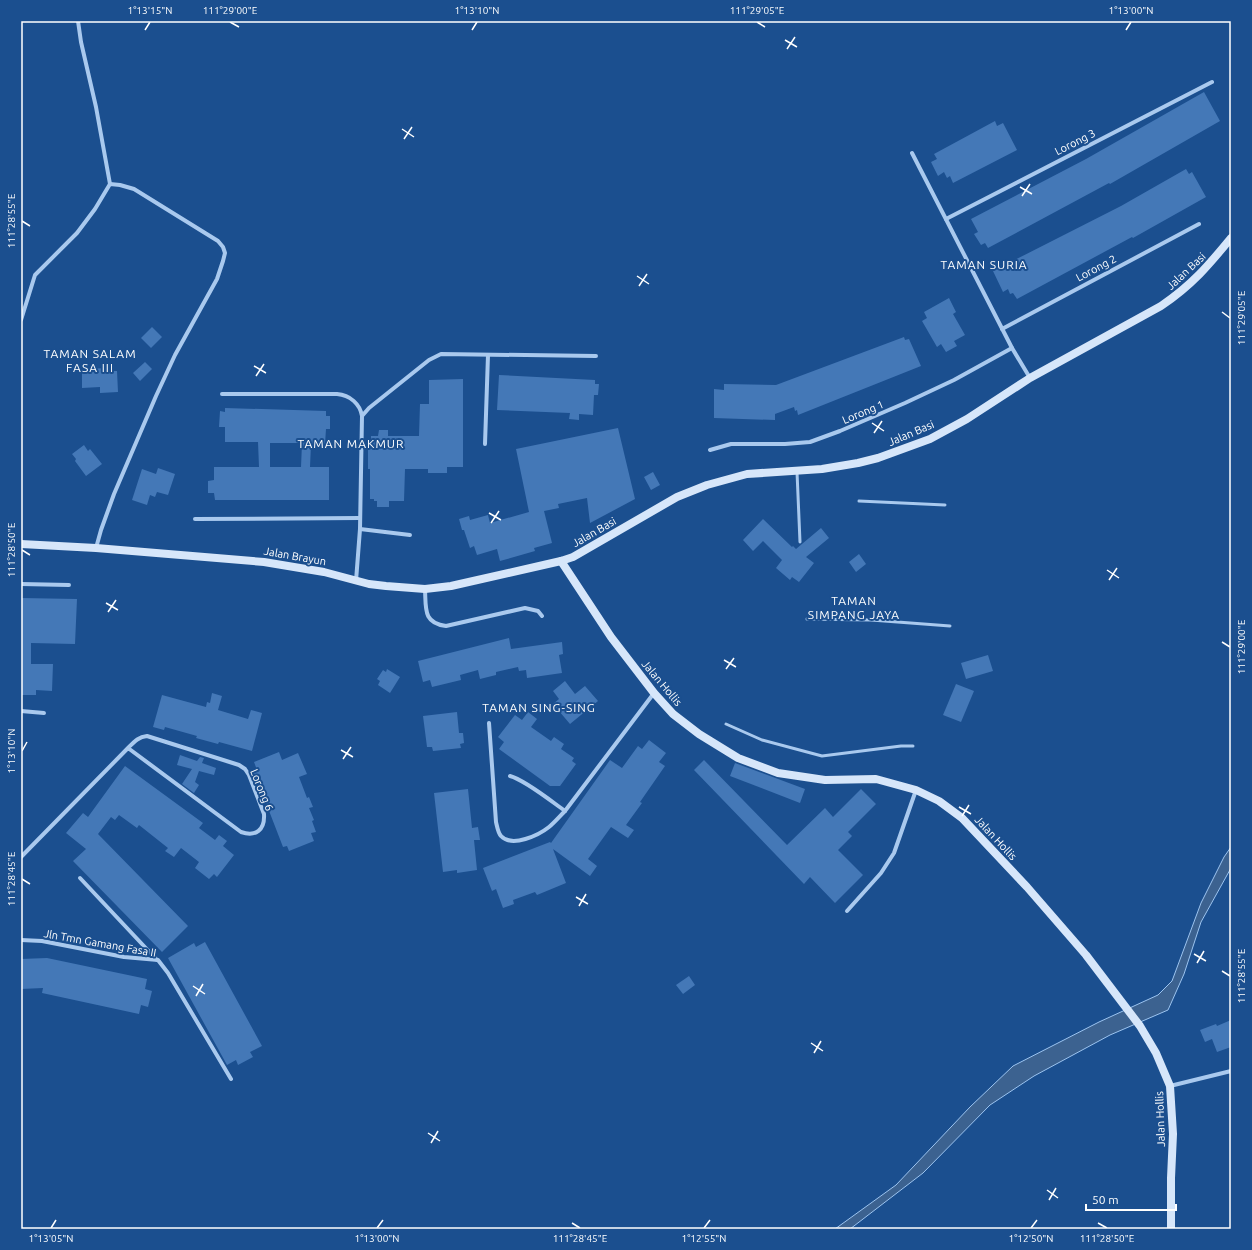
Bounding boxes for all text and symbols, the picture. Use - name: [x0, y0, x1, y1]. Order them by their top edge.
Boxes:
- text: 1°13'15"N: [128, 5, 172, 16]
- text: 111°29'00"E: [203, 5, 258, 16]
- text: 1°13'10"N: [455, 5, 499, 16]
- text: 111°29'05"E: [730, 5, 785, 16]
- text: 1°13'00"N: [1109, 5, 1153, 16]
- street label: Lorong 3: [1053, 127, 1097, 157]
- text: 111°28'55"E: [6, 193, 17, 248]
- street label: Jalan Basi: [1164, 250, 1208, 292]
- street label: Lorong 2: [1074, 252, 1118, 284]
- district label: TAMAN SURIA: [940, 258, 1028, 271]
- text: 111°29'05"E: [1236, 290, 1247, 345]
- district label: TAMAN SALAM FASA III: [43, 347, 137, 374]
- street label: Lorong 1: [840, 398, 886, 426]
- street label: Jalan Basi: [886, 418, 936, 448]
- district label: TAMAN MAKMUR: [297, 437, 405, 450]
- street label: Jalan Basi: [570, 515, 618, 549]
- text: 111°28'50"E: [6, 522, 17, 577]
- street label: Jalan Brayun: [263, 545, 327, 567]
- district label: TAMAN SIMPANG JAYA: [808, 594, 900, 621]
- text: 111°29'00"E: [1236, 619, 1247, 674]
- street label: Jalan Hollis: [639, 658, 685, 708]
- district label: TAMAN SING-SING: [482, 701, 596, 714]
- text: 1°13'10"N: [6, 729, 17, 773]
- street label: Lorong 6: [248, 767, 276, 813]
- street label: Jalan Hollis: [973, 814, 1020, 863]
- text: 111°28'45"E: [6, 851, 17, 906]
- street label: Jln Tmn Gamang Fasa II: [43, 927, 157, 959]
- text: 111°28'55"E: [1236, 948, 1247, 1003]
- street label: Jalan Hollis: [1153, 1091, 1167, 1147]
- scale bar: [1086, 1186, 1176, 1212]
- text: 50 m: [1092, 1193, 1119, 1206]
- text: 1°13'05"N: [29, 1233, 73, 1244]
- text: 1°13'00"N: [355, 1233, 399, 1244]
- text: 111°28'45"E: [553, 1233, 608, 1244]
- text: 1°12'55"N: [682, 1233, 726, 1244]
- text: 1°12'50"N: [1009, 1233, 1053, 1244]
- text: 111°28'50"E: [1080, 1233, 1135, 1244]

